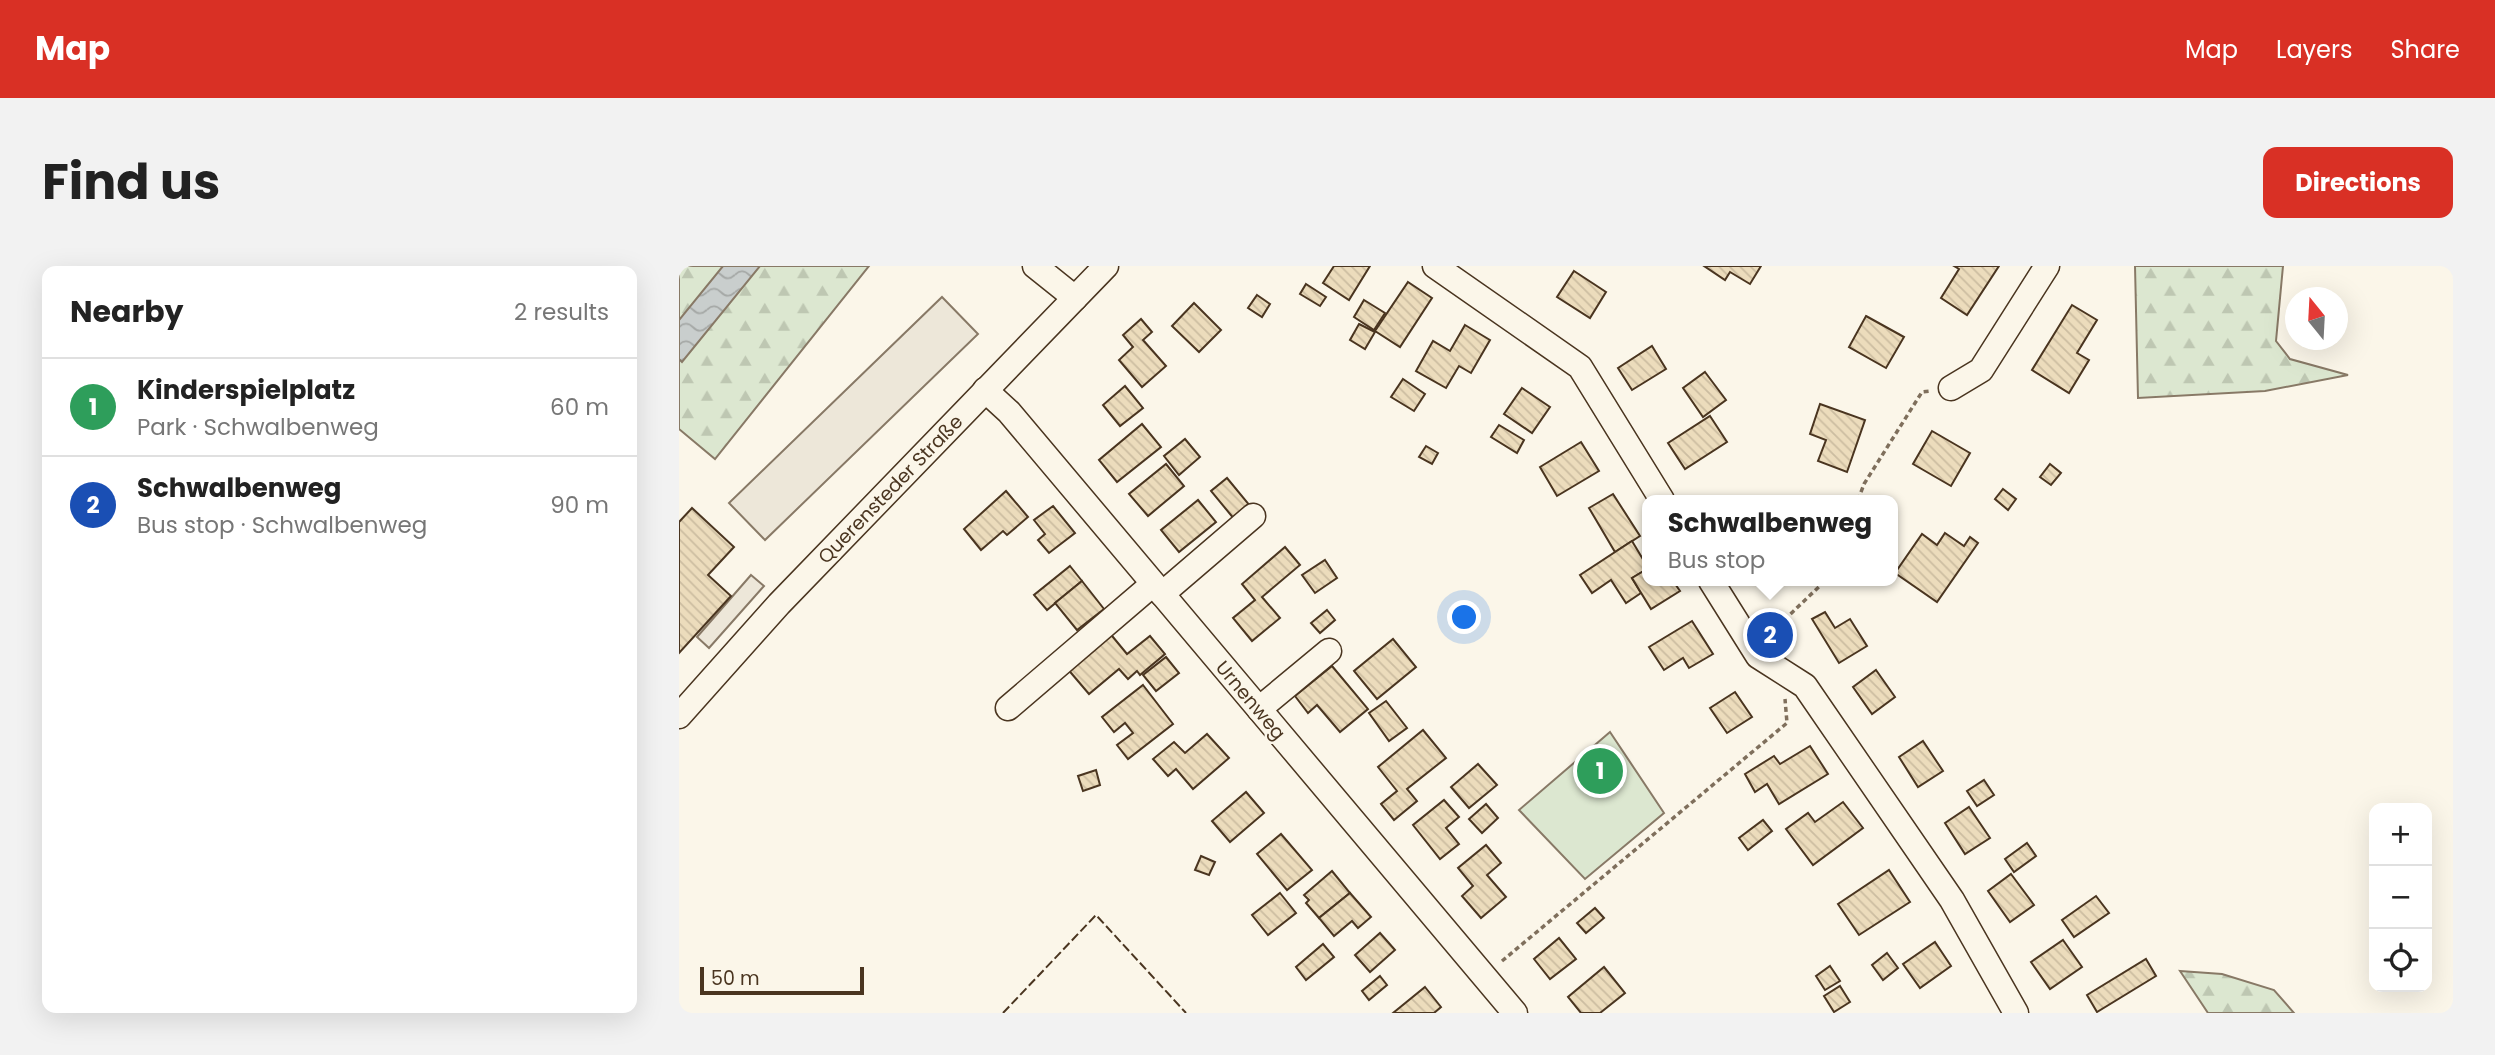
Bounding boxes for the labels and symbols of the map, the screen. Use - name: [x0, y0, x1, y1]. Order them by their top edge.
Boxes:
- north arrow: [2285, 287, 2348, 350]
- street label: Querensteder Straße: [812, 409, 969, 570]
- your location: [1447, 600, 1481, 634]
- pin: 2: [1747, 609, 1793, 661]
- street label: Urnenweg: [1209, 655, 1292, 746]
- pin: 1: [1577, 745, 1623, 797]
- scale bar: [700, 964, 865, 996]

